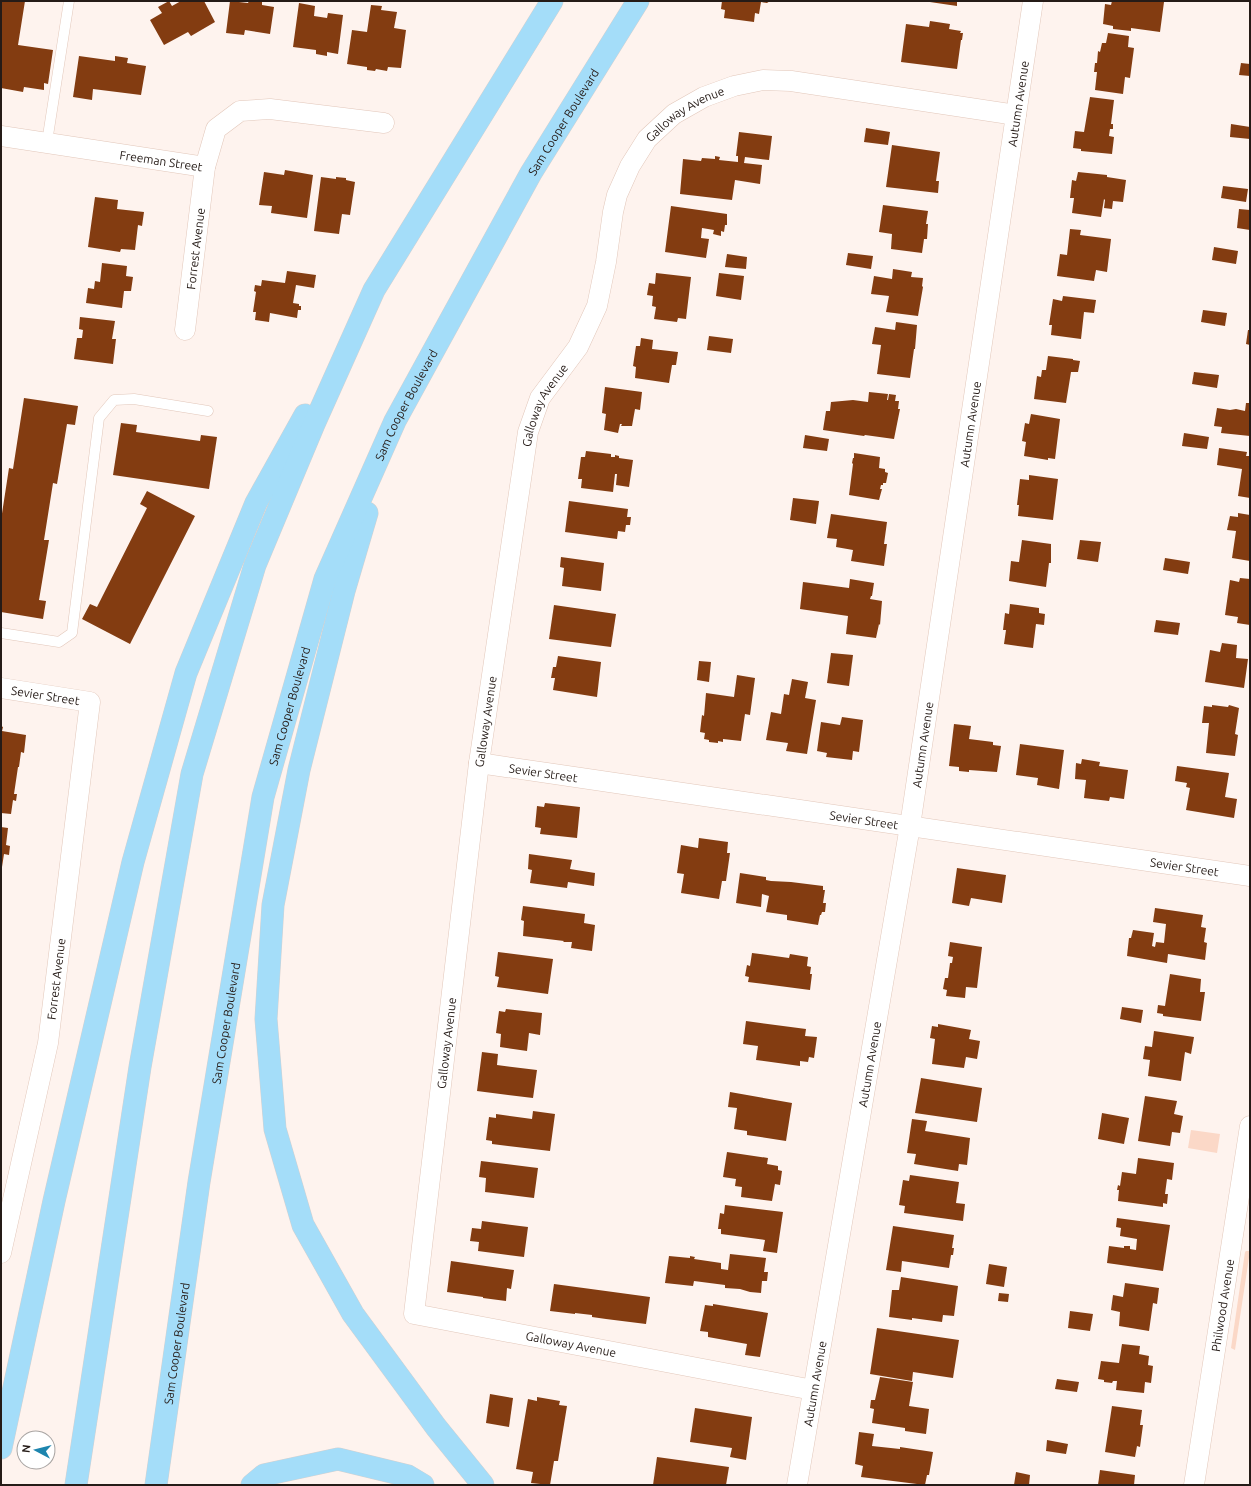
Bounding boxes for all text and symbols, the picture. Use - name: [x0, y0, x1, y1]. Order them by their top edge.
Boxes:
- street label: Autumn Avenue: [1005, 60, 1031, 147]
- street label: Sam Cooper Boulevard: [525, 66, 601, 177]
- street label: Galloway Avenue: [643, 84, 726, 144]
- street label: Freeman Street: [119, 148, 204, 173]
- street label: Forrest Avenue: [184, 207, 206, 290]
- street label: Sam Cooper Boulevard: [372, 347, 439, 462]
- street label: Galloway Avenue: [519, 361, 570, 447]
- street label: Autumn Avenue: [957, 380, 983, 468]
- street label: Sam Cooper Boulevard: [266, 645, 312, 767]
- street label: Galloway Avenue: [472, 675, 498, 768]
- street label: Sevier Street: [10, 683, 81, 707]
- street label: Autumn Avenue: [909, 701, 935, 788]
- street label: Sevier Street: [508, 761, 579, 784]
- street label: Sevier Street: [829, 808, 899, 831]
- street label: Sevier Street: [1149, 855, 1220, 878]
- street label: Forrest Avenue: [45, 937, 67, 1021]
- street label: Sam Cooper Boulevard: [209, 962, 242, 1085]
- street label: Galloway Avenue: [434, 997, 458, 1089]
- street label: Autumn Avenue: [855, 1020, 883, 1108]
- street label: Philwood Avenue: [1208, 1258, 1236, 1352]
- street label: Sam Cooper Boulevard: [161, 1282, 191, 1405]
- street label: Galloway Avenue: [525, 1329, 617, 1359]
- street label: Autumn Avenue: [801, 1340, 828, 1427]
- north arrow: [16, 1430, 56, 1470]
- text: N: [20, 1444, 33, 1454]

